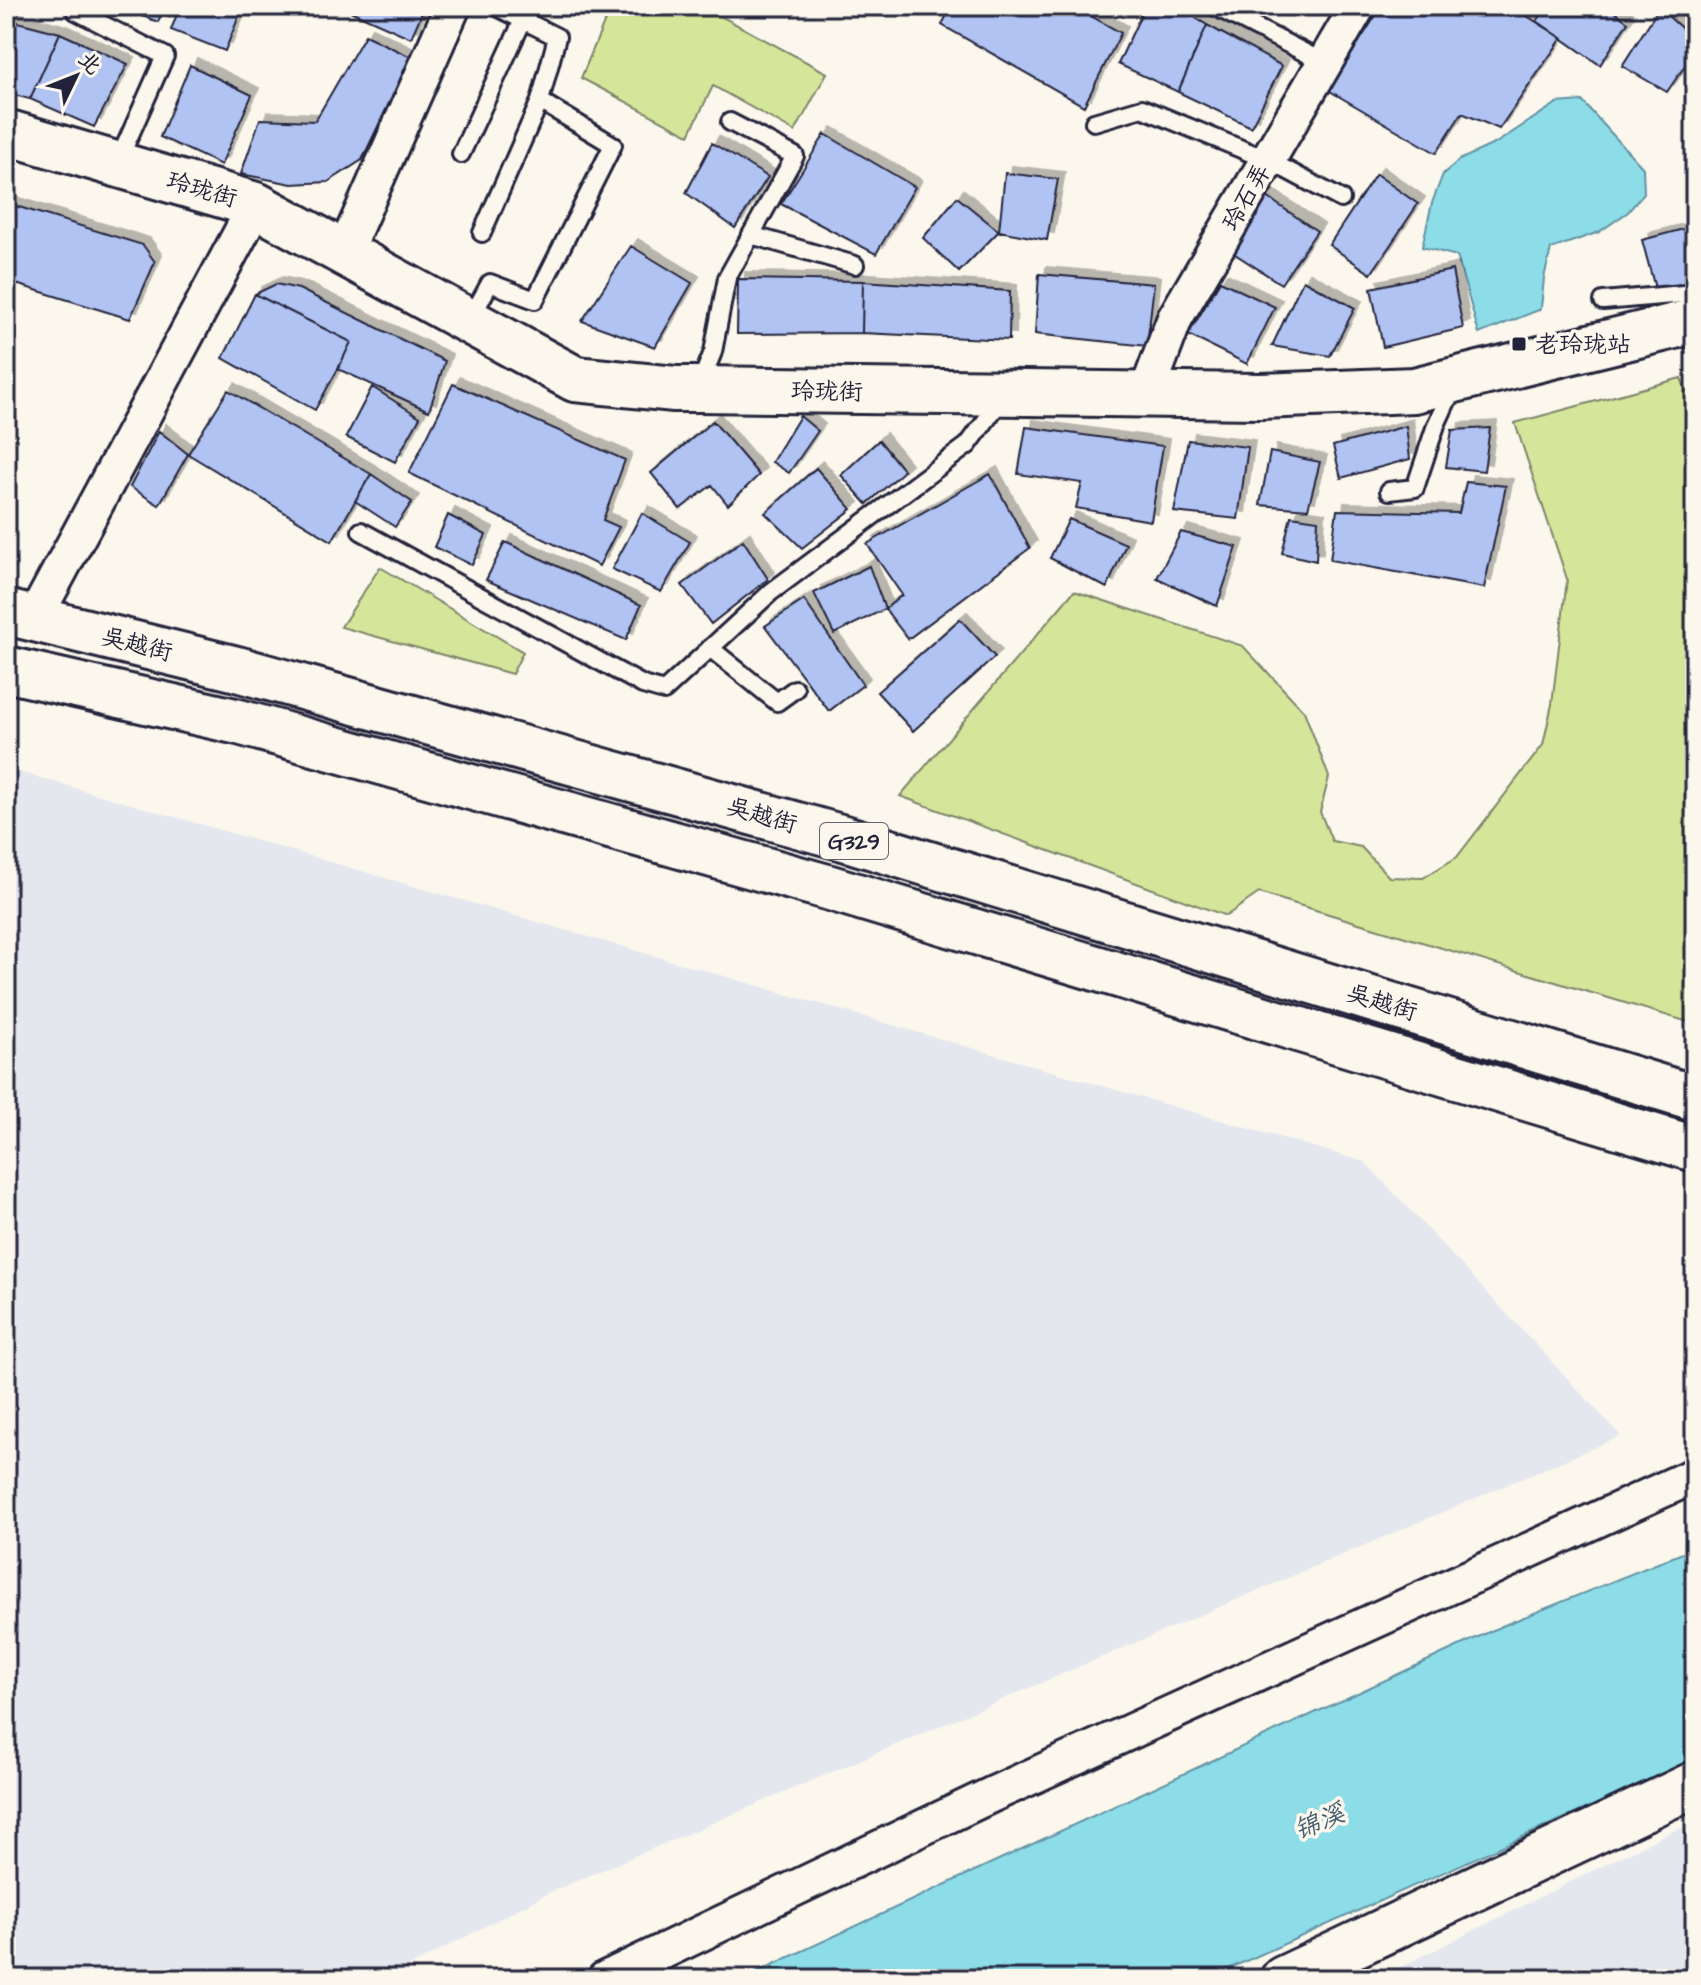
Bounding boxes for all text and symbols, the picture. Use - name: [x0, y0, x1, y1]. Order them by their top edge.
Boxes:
- north arrow: [36, 36, 116, 116]
- text: 北: [71, 45, 108, 82]
- street label: 玲石弄: [1214, 158, 1280, 237]
- street label: 玲珑街: [162, 164, 241, 216]
- place label: 老玲珑站: [1535, 328, 1631, 362]
- marker: 老玲珑站: [1510, 335, 1528, 353]
- street label: 玲珑街: [791, 374, 863, 410]
- street label: 吴越街: [98, 620, 176, 670]
- street label: 吴越街: [722, 790, 801, 842]
- road number: G329: [820, 823, 888, 859]
- street label: 吴越街: [1342, 976, 1421, 1030]
- water label: 锦溪: [1288, 1794, 1352, 1849]

